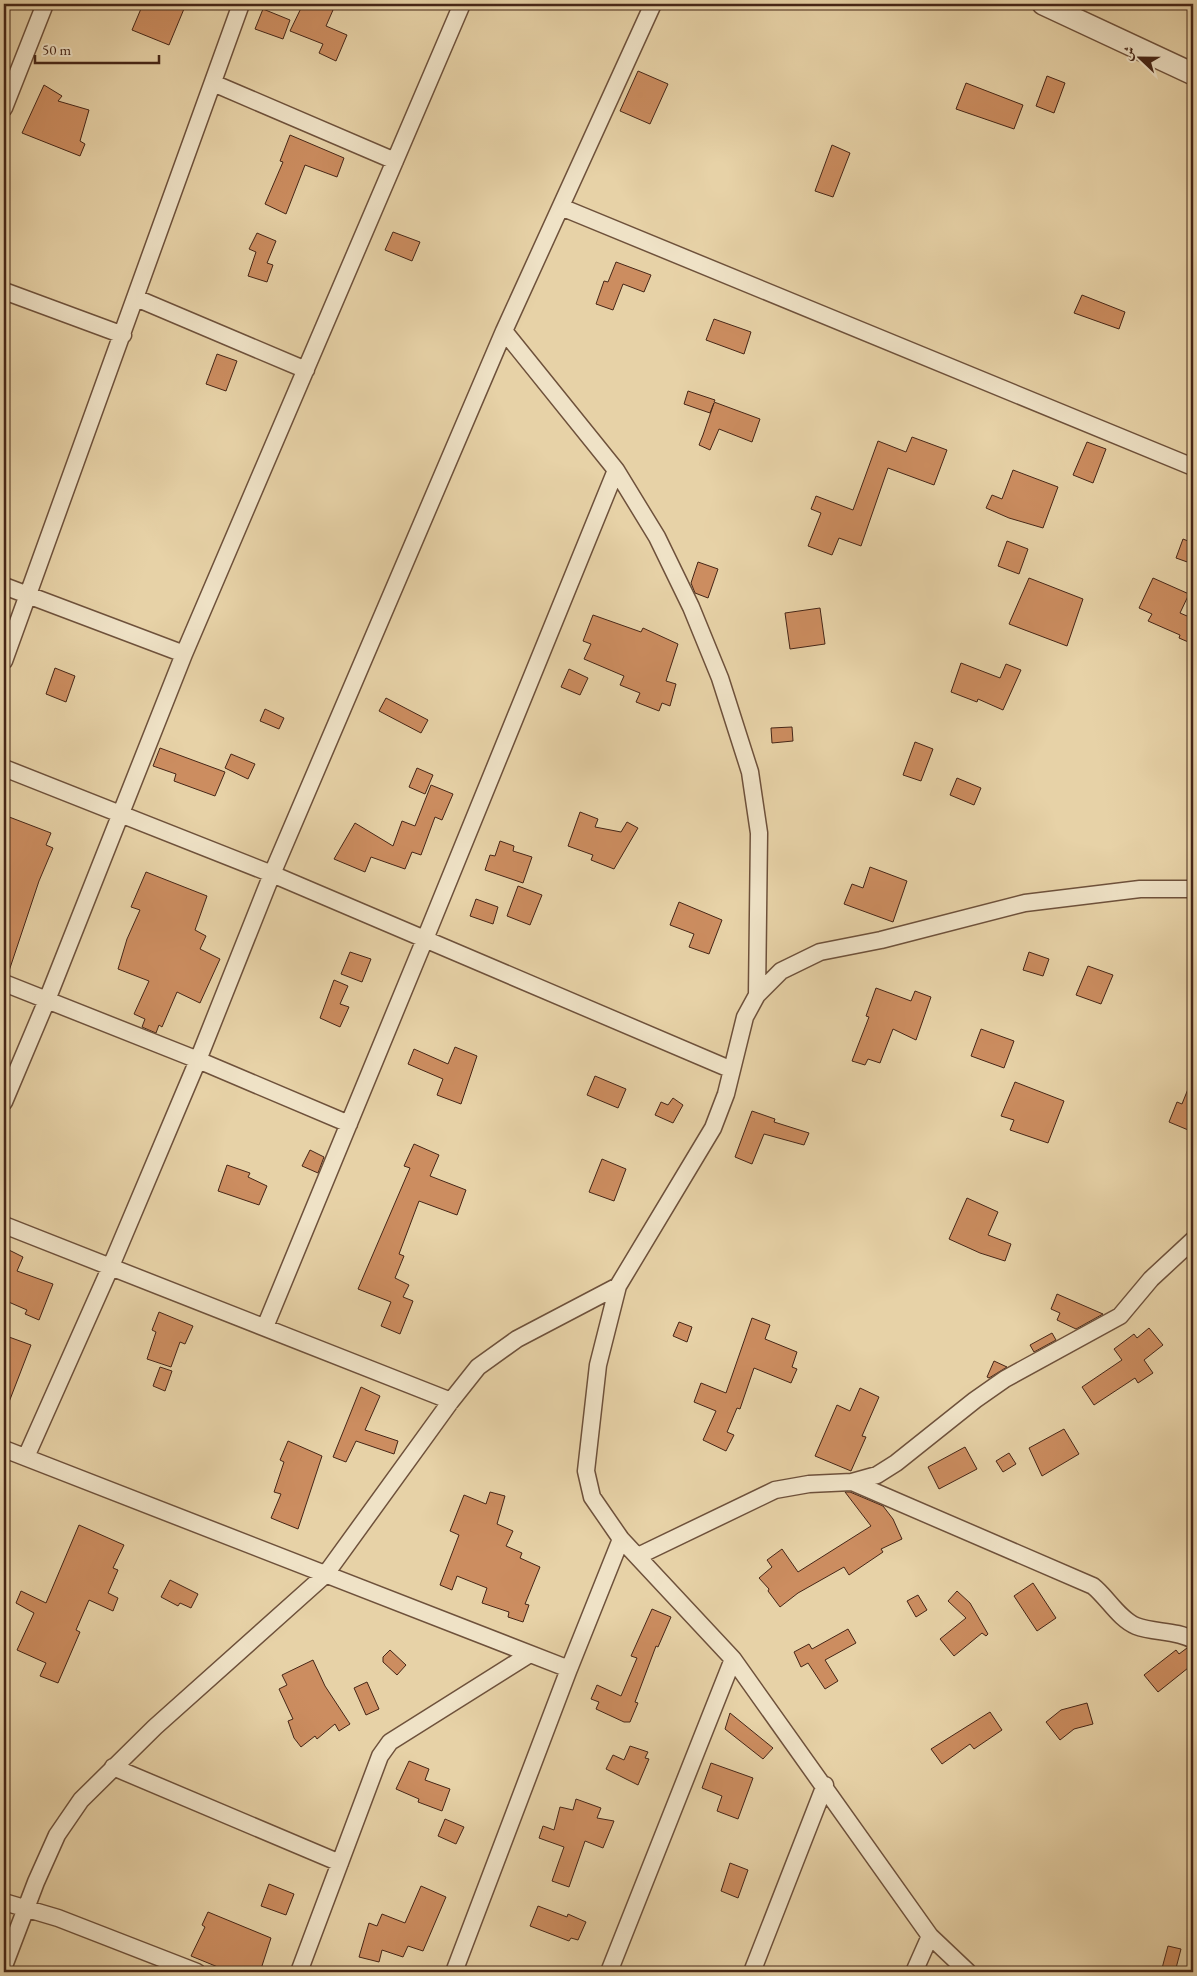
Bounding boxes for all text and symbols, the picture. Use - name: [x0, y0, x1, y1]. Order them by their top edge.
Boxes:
- scale bar: [35, 32, 159, 64]
- north arrow: [1114, 32, 1164, 82]
- text: 50 m: [42, 40, 71, 59]
- text: ش: [1117, 43, 1139, 63]

